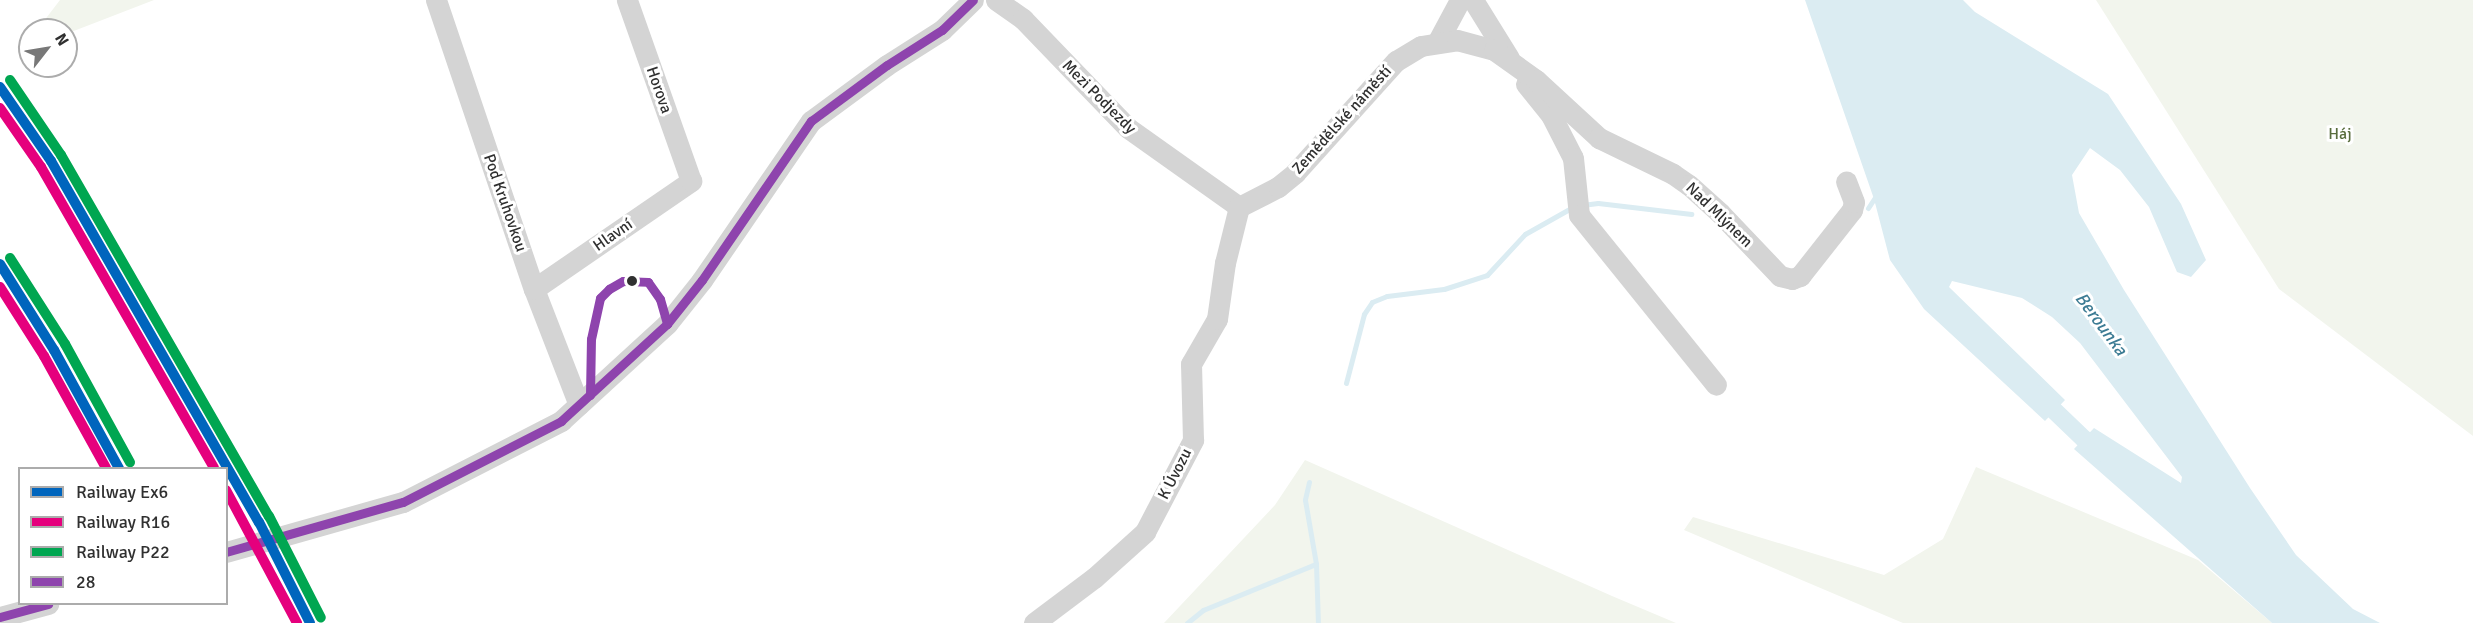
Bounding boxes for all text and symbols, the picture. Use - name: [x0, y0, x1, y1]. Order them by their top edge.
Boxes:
- north arrow: [18, 18, 78, 78]
- text: N: [50, 30, 73, 50]
- street label: Mezi Podjezdy: [1058, 56, 1140, 138]
- street label: Zemědělské náměstí: [1288, 62, 1396, 178]
- street label: Horova: [642, 64, 676, 116]
- park label: Háj: [2328, 124, 2352, 144]
- street label: Pod Kruhovkou: [479, 152, 531, 254]
- street label: Nad Mlýnem: [1682, 178, 1756, 252]
- street label: Hlavní: [590, 215, 636, 255]
- unlabelled marker: [626, 275, 638, 287]
- water label: Berounka: [2070, 288, 2132, 360]
- street label: K Úvozu: [1154, 445, 1196, 503]
- legend: [18, 467, 228, 605]
- text: Railway Ex6: [76, 481, 168, 503]
- text: Railway R16: [76, 511, 170, 533]
- text: Railway P22: [76, 541, 170, 563]
- text: 28: [76, 571, 95, 593]

